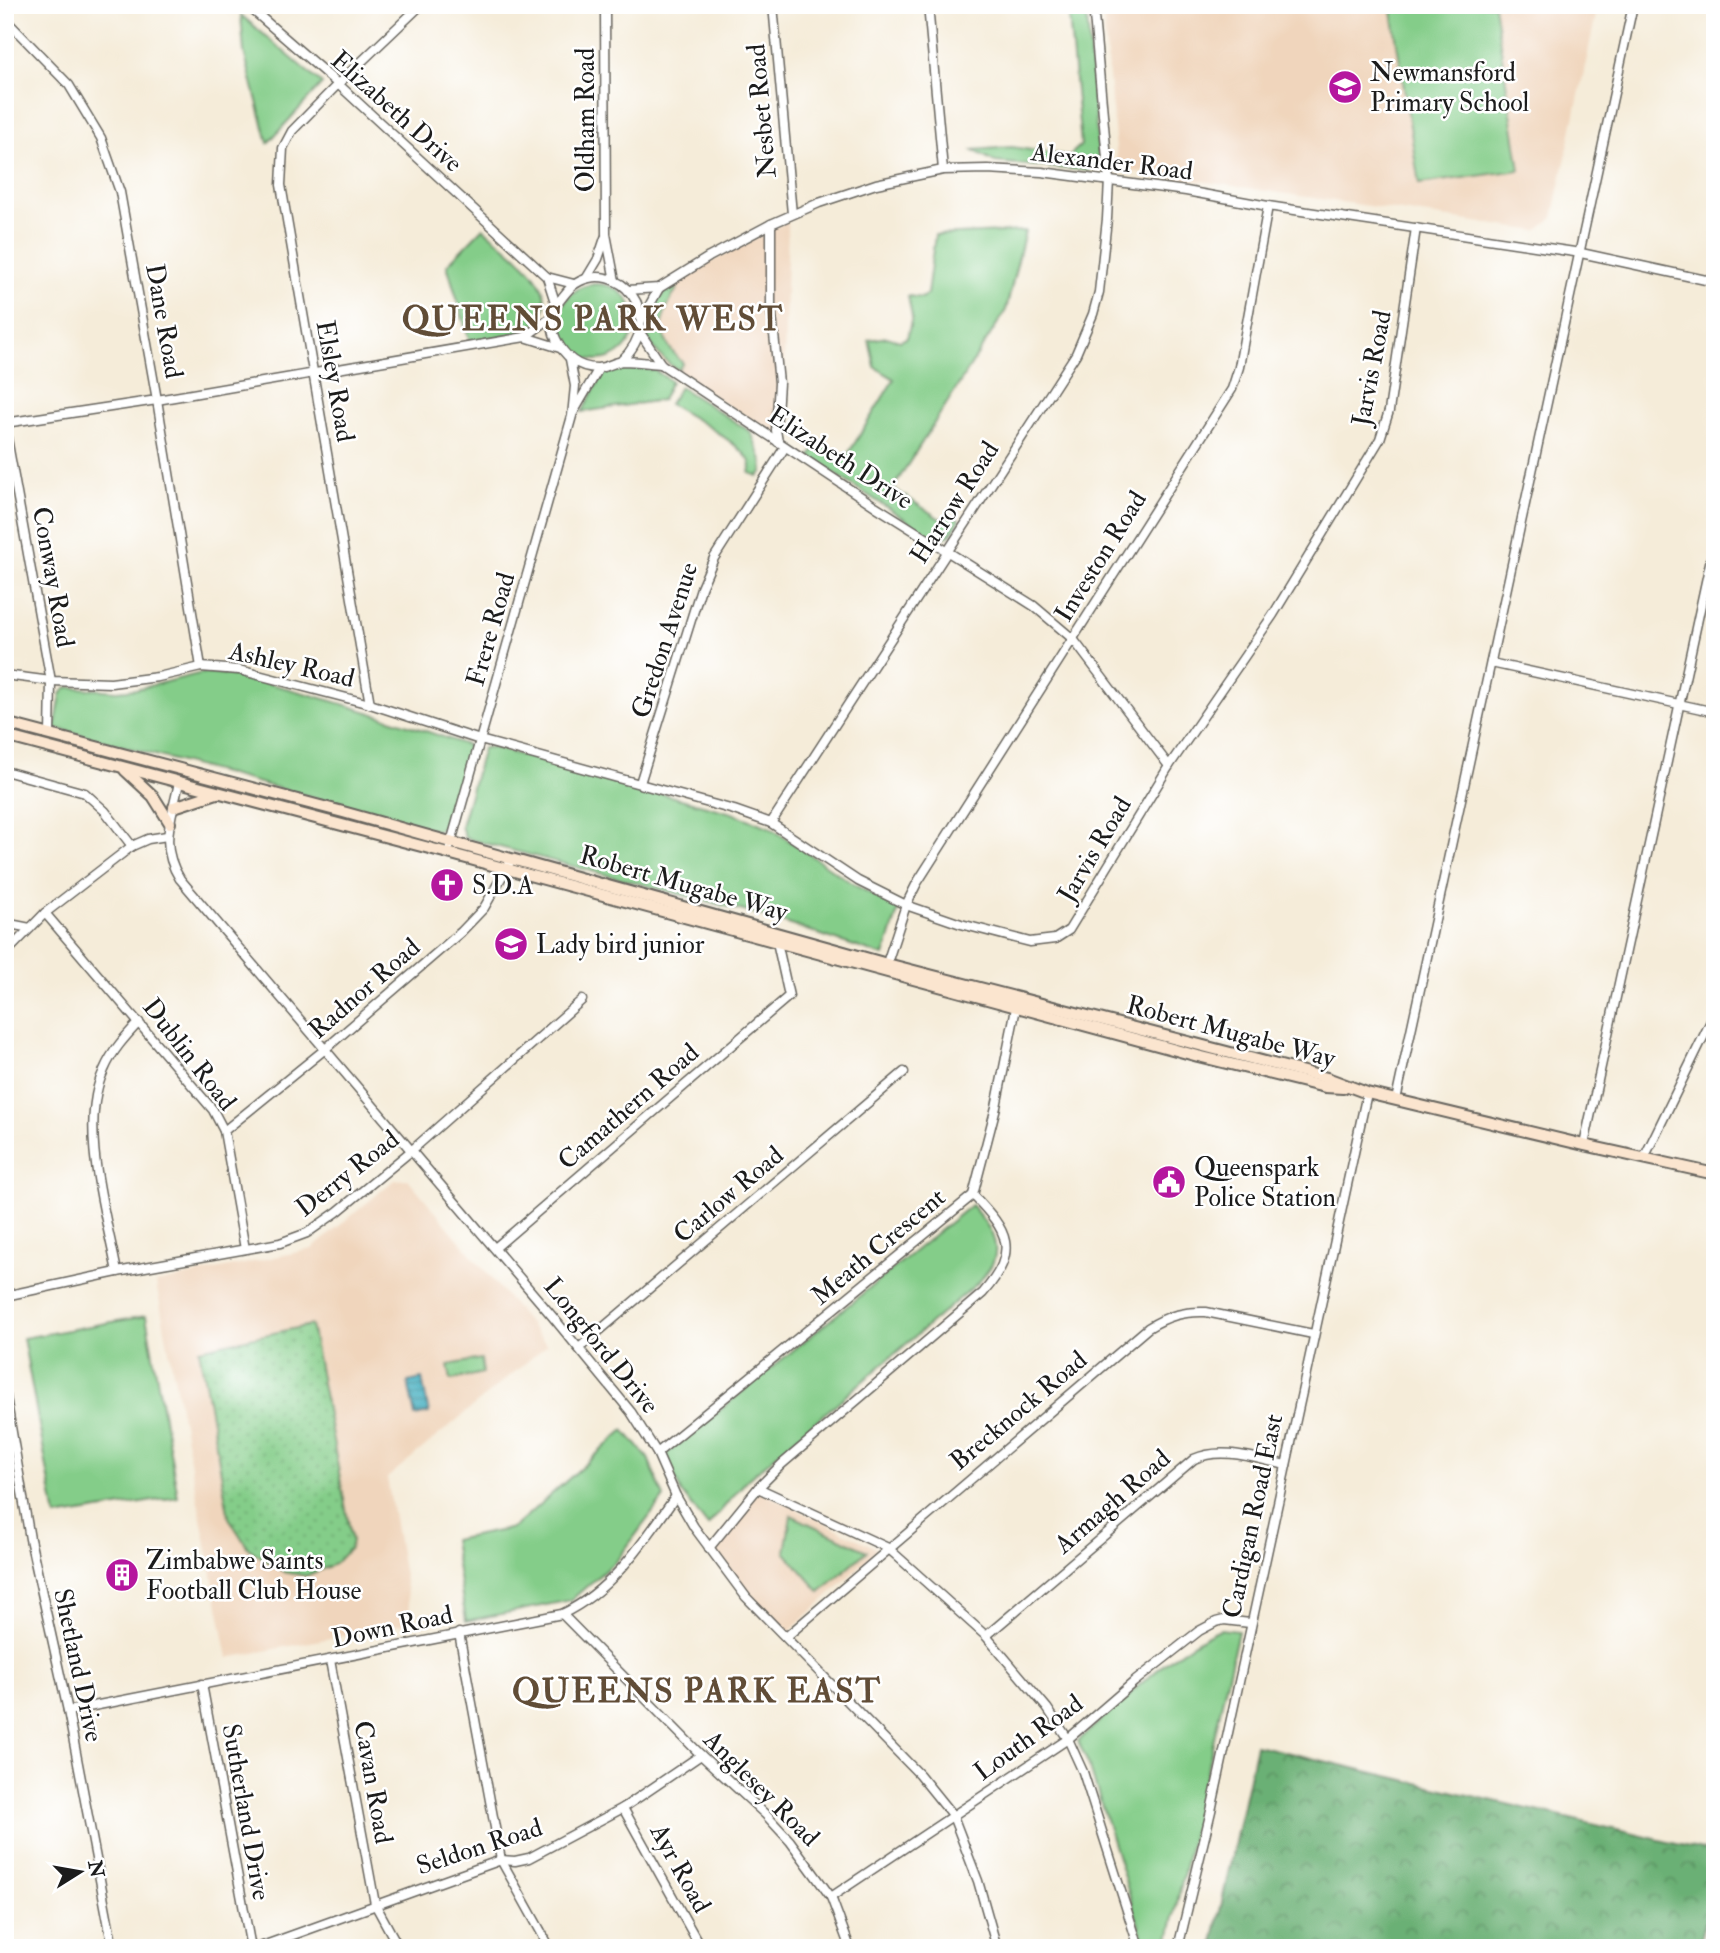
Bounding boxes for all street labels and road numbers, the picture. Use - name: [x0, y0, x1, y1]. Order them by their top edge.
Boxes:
- street label: Nesbet Road: [740, 42, 784, 179]
- street label: Elizabeth Drive: [324, 44, 469, 179]
- street label: Oldham Road: [570, 47, 602, 192]
- street label: Alexander Road: [1028, 136, 1195, 188]
- street label: Dane Road: [138, 261, 190, 381]
- street label: Jarvis Road: [1345, 307, 1399, 430]
- street label: Elsley Road: [309, 318, 361, 445]
- street label: Elizabeth Drive: [762, 399, 919, 517]
- street label: Harrow Road: [903, 435, 1006, 570]
- street label: Investon Road: [1048, 485, 1154, 628]
- street label: Conway Road: [25, 504, 81, 650]
- street label: Gredon Avenue: [625, 558, 705, 722]
- street label: Frere Road: [460, 569, 522, 690]
- street label: Ashley Road: [225, 635, 358, 695]
- street label: Jarvis Road: [1050, 791, 1139, 909]
- street label: Robert Mugabe Way: [576, 839, 792, 929]
- street label: Radnor Road: [302, 931, 427, 1046]
- street label: Robert Mugabe Way: [1123, 989, 1339, 1075]
- street label: Dublin Road: [135, 992, 243, 1117]
- street label: Camathern Road: [552, 1037, 706, 1177]
- street label: Derry Road: [289, 1123, 406, 1224]
- street label: Carlow Road: [667, 1139, 790, 1250]
- street label: Meath Crescent: [805, 1181, 952, 1312]
- street label: Longford Drive: [537, 1271, 666, 1420]
- street label: Brecknock Road: [944, 1344, 1094, 1477]
- street label: Cardigan Road East: [1216, 1411, 1290, 1621]
- street label: Armagh Road: [1047, 1443, 1177, 1562]
- street label: Shetland Drive: [46, 1586, 110, 1745]
- street label: Down Road: [329, 1599, 456, 1655]
- street label: Louth Road: [968, 1688, 1089, 1788]
- street label: Cavan Road: [346, 1718, 400, 1846]
- street label: Sutherland Drive: [215, 1721, 277, 1903]
- street label: Anglesey Road: [696, 1723, 826, 1854]
- street label: Seldon Road: [412, 1812, 546, 1882]
- street label: Ayr Road: [642, 1817, 718, 1919]

